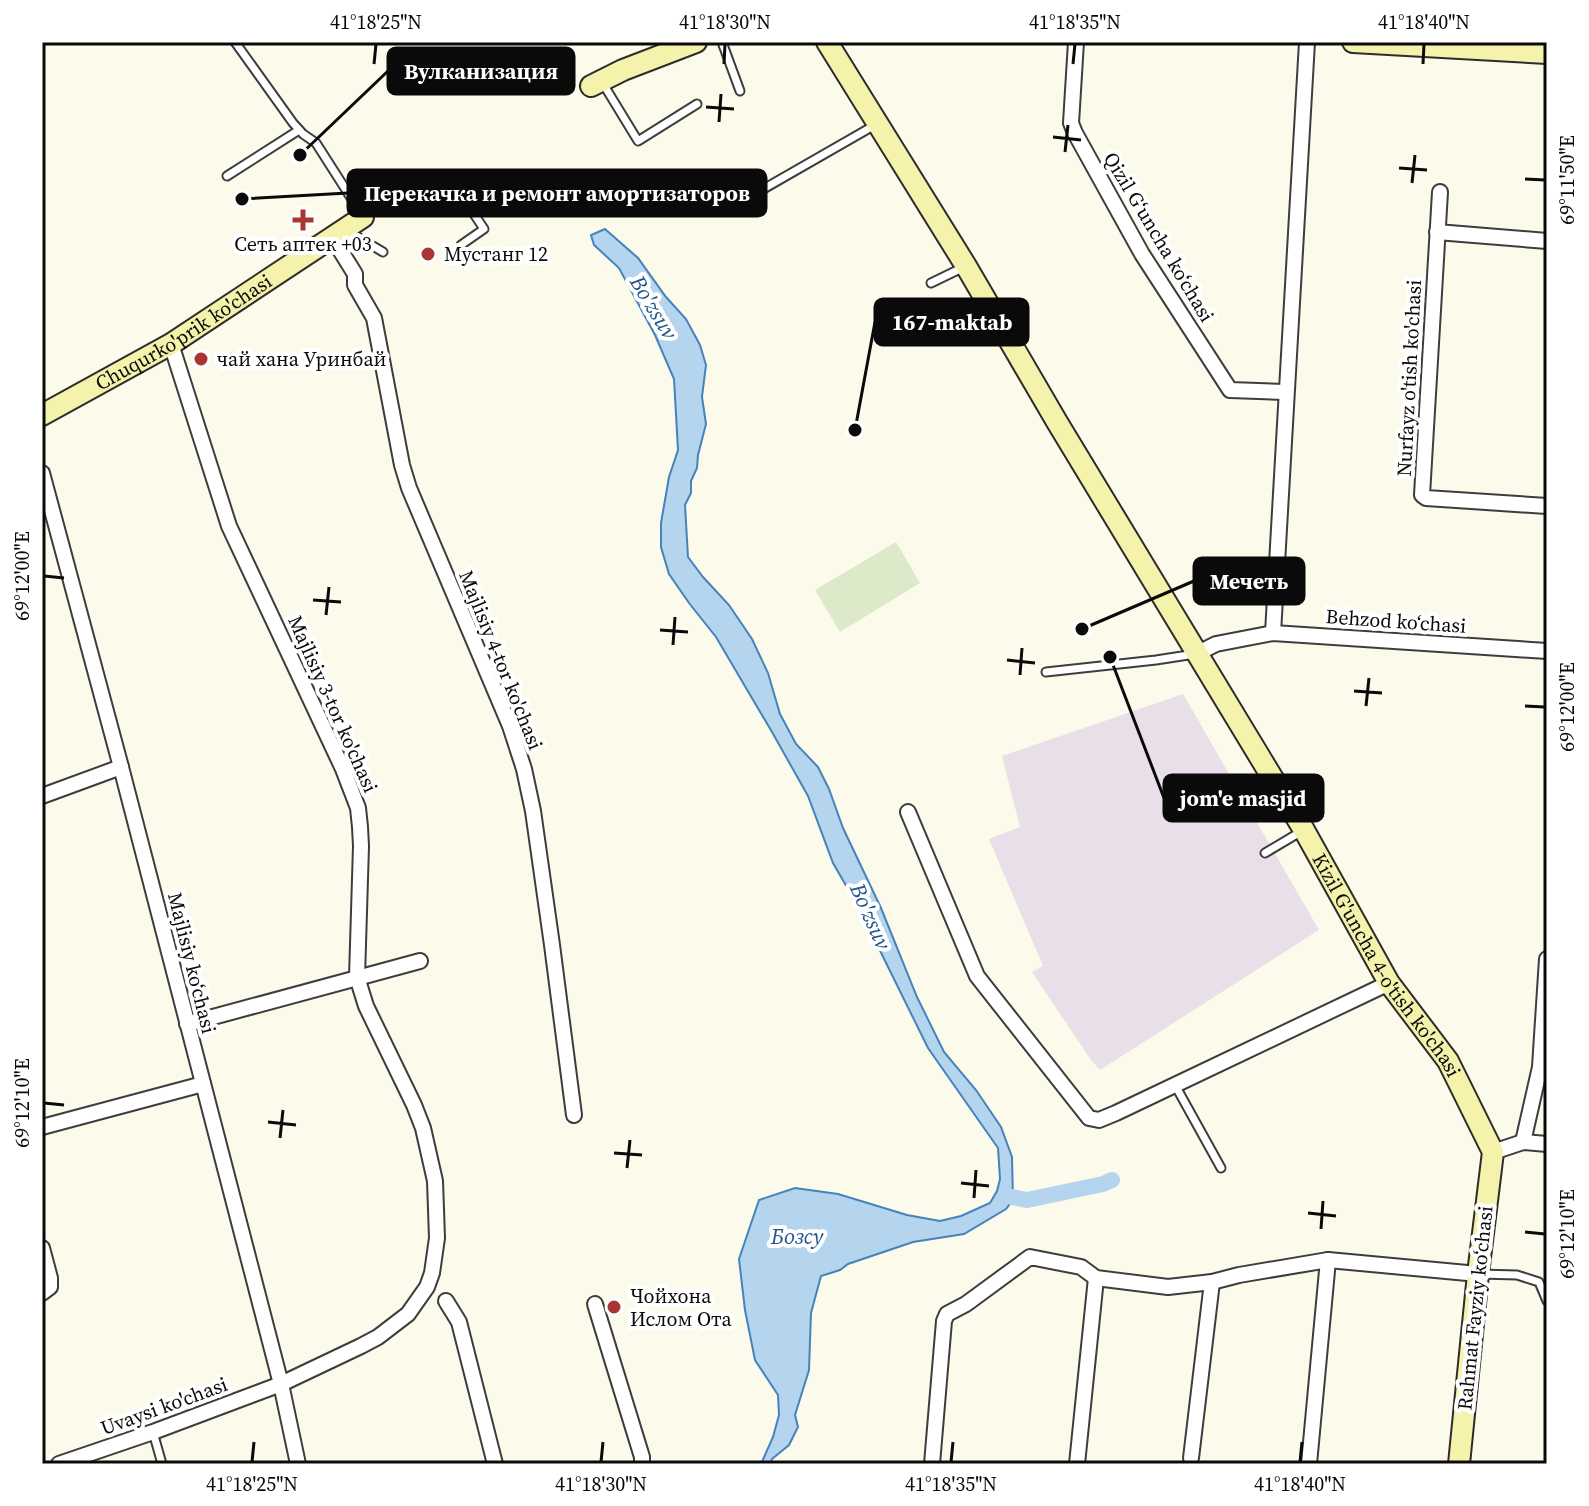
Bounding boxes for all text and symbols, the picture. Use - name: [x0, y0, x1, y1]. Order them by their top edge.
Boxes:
- text: 41°18'25"N: [330, 8, 422, 36]
- text: 41°18'30"N: [679, 8, 771, 36]
- text: 41°18'35"N: [1029, 8, 1121, 36]
- text: 41°18'40"N: [1378, 8, 1470, 36]
- callout: Вулканизация: [388, 48, 574, 94]
- text: Вулканизация: [404, 56, 558, 86]
- text: 69°11'50"E: [1553, 135, 1581, 225]
- street label: Qizil Gʻuncha koʻchasi: [1097, 147, 1221, 327]
- callout: Перекачка и ремонт амортизаторов: [348, 170, 766, 216]
- text: Перекачка и ремонт амортизаторов: [364, 178, 750, 208]
- marker: Сеть аптек +03: [294, 211, 312, 229]
- place label: Сеть аптек +03: [234, 230, 372, 258]
- place label: Мустанг 12: [444, 240, 548, 268]
- marker: Мустанг 12: [419, 245, 437, 263]
- street label: Chuqurko'prik ko'chasi: [90, 267, 277, 397]
- water label: Bo'zsuv: [623, 269, 685, 345]
- street label: Nurfayz o'tish ko'chasi: [1390, 279, 1428, 477]
- callout: 167-maktab: [875, 299, 1028, 345]
- text: 167-maktab: [892, 307, 1012, 337]
- place label: чай хана Уринбай: [217, 345, 386, 373]
- marker: чай хана Уринбай: [192, 350, 210, 368]
- text: 69°12'00"E: [8, 531, 36, 621]
- callout: Мечеть: [1194, 558, 1304, 604]
- street label: Majlisiy 4-tor ko'chasi: [452, 566, 550, 754]
- text: Мечеть: [1210, 566, 1289, 596]
- street label: Behzod ko‘chasi: [1325, 602, 1467, 640]
- street label: Majlisiy 3-tor ko'chasi: [281, 611, 385, 797]
- text: 69°12'00"E: [1553, 662, 1581, 752]
- callout: jom'e masjid: [1164, 775, 1323, 821]
- text: jom'e masjid: [1177, 783, 1306, 813]
- street label: Kizil G'uncha 4-o'tish ko'chasi: [1306, 848, 1468, 1082]
- water label: Bo'zsuv: [843, 877, 899, 954]
- street label: Majlisiy koʻchasi: [161, 890, 223, 1037]
- text: 69°12'10"E: [8, 1058, 36, 1148]
- text: 69°12'10"E: [1553, 1189, 1581, 1279]
- street label: Rahmat Fayziy koʻchasi: [1450, 1204, 1500, 1412]
- water label: Бозсу: [770, 1221, 824, 1251]
- place label: Чойхона Ислом Ота: [630, 1282, 733, 1333]
- marker: Чойхона Ислом Ота: [605, 1298, 623, 1316]
- street label: Uvaysi ko'chasi: [97, 1370, 231, 1442]
- text: 41°18'25"N: [206, 1470, 298, 1498]
- text: 41°18'30"N: [555, 1470, 647, 1498]
- text: 41°18'35"N: [905, 1470, 997, 1498]
- text: 41°18'40"N: [1254, 1470, 1346, 1498]

